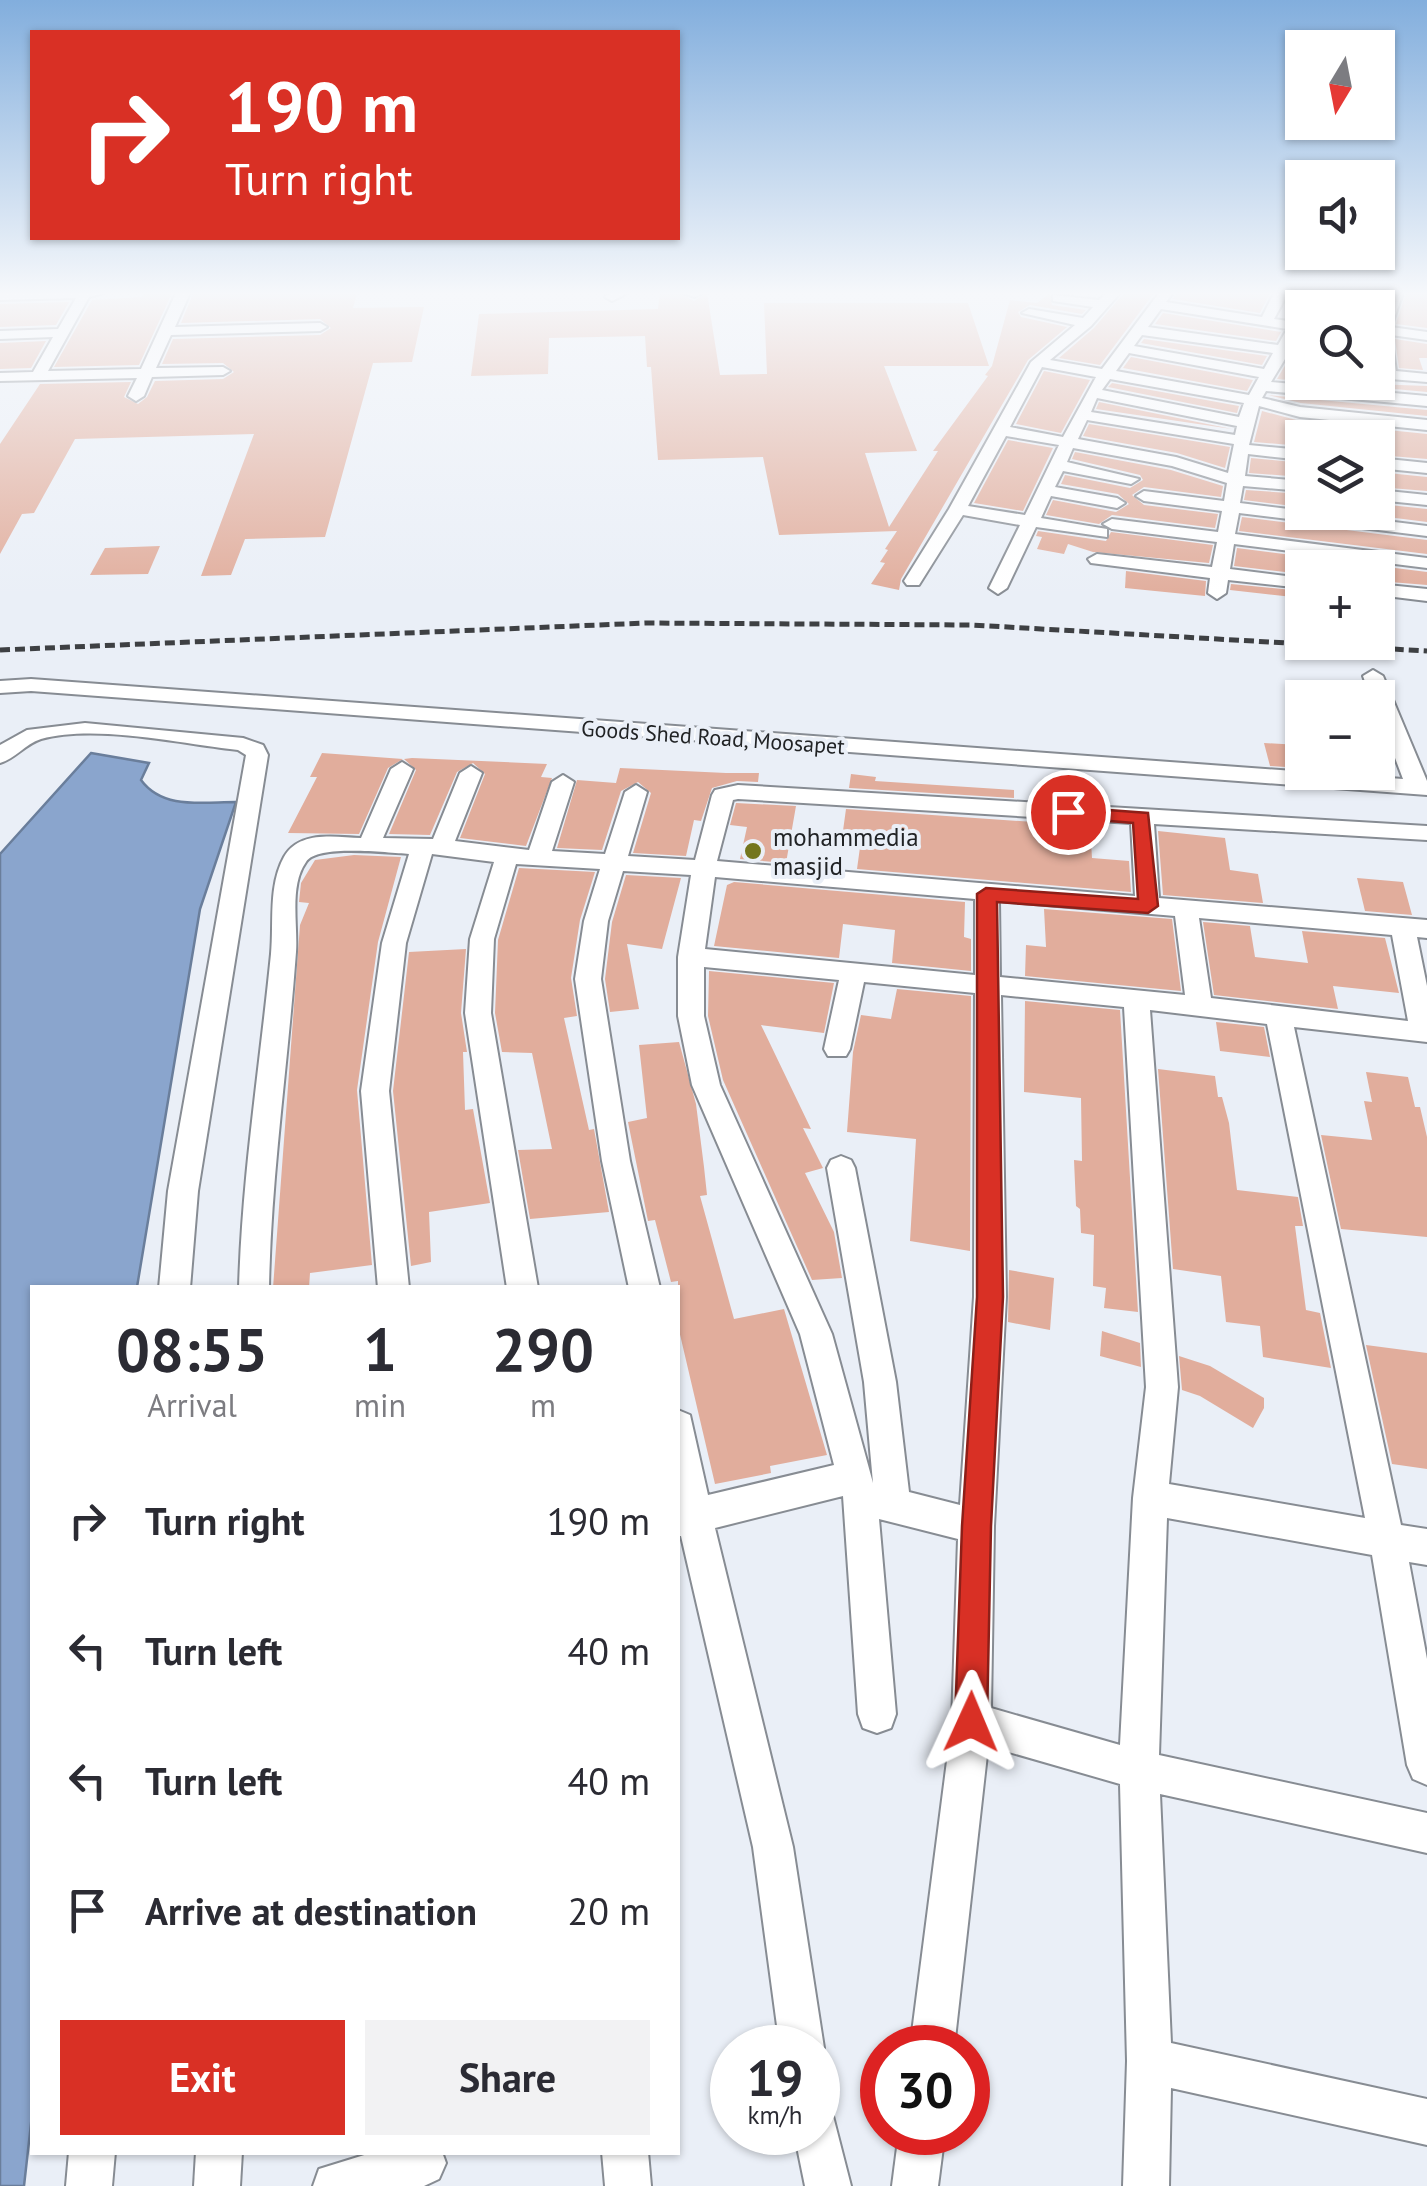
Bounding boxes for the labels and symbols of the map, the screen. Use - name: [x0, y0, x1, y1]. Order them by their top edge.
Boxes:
- north arrow: [1285, 30, 1395, 140]
- street label: Goods Shed Road, Moosapet: [580, 714, 846, 760]
- pin: [1026, 770, 1111, 855]
- place label: mohammedia masjid: [773, 821, 919, 882]
- marker: mohammedia masjid: [742, 840, 764, 862]
- position arrow: [919, 1670, 1023, 1774]
- speed limit sign: 30: [860, 2025, 990, 2155]

